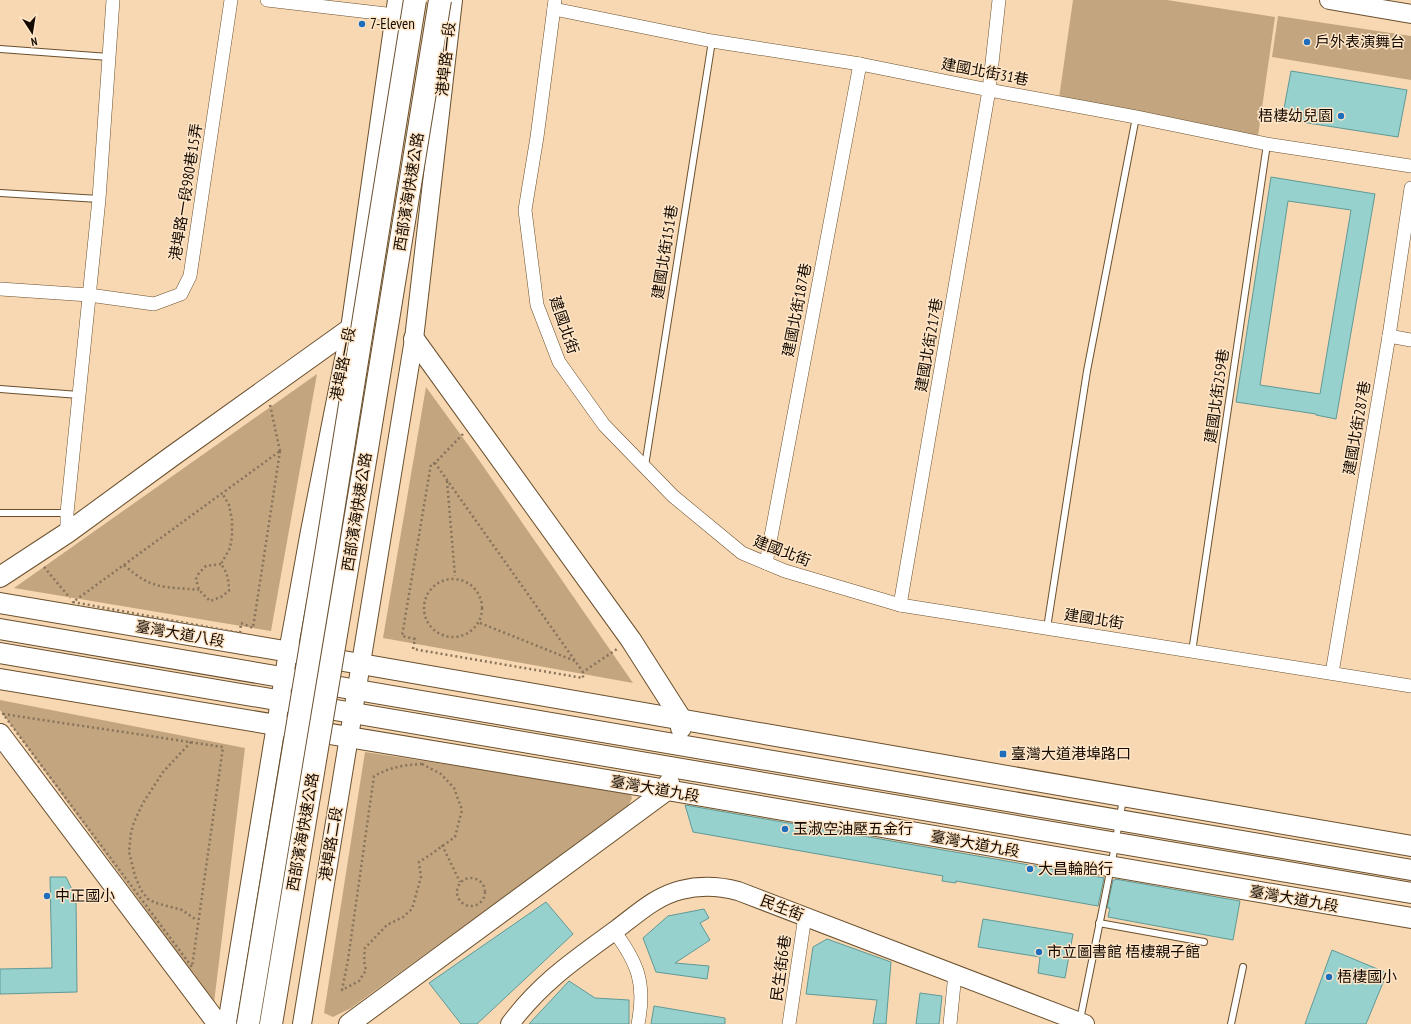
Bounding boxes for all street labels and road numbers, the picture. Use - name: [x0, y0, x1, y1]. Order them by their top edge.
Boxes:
- street label: 港埠路一段: [432, 21, 459, 97]
- street label: 建國北街31巷: [940, 54, 1030, 89]
- street label: 港埠路一段980巷15弄: [165, 122, 206, 262]
- street label: 西部濱海快速公路: [390, 131, 427, 253]
- street label: 建國北街151巷: [648, 203, 681, 300]
- street label: 建國北街187巷: [778, 261, 815, 358]
- street label: 建國北街: [546, 293, 583, 356]
- street label: 建國北街217巷: [911, 296, 946, 393]
- street label: 港埠路一段: [326, 325, 359, 403]
- street label: 建國北街259巷: [1200, 347, 1233, 444]
- street label: 建國北街287巷: [1339, 379, 1374, 476]
- street label: 西部濱海快速公路: [338, 451, 375, 573]
- street label: 建國北街: [751, 531, 814, 570]
- street label: 建國北街: [1063, 604, 1125, 633]
- street label: 臺灣大道八段: [134, 616, 226, 651]
- street label: 西部濱海快速公路: [283, 771, 322, 893]
- street label: 臺灣大道九段: [609, 771, 701, 806]
- street label: 港埠路二段: [315, 805, 346, 882]
- street label: 臺灣大道九段: [929, 826, 1021, 861]
- street label: 臺灣大道九段: [1248, 881, 1340, 916]
- street label: 民生街: [758, 891, 807, 924]
- street label: 民生街6巷: [766, 934, 795, 1002]

